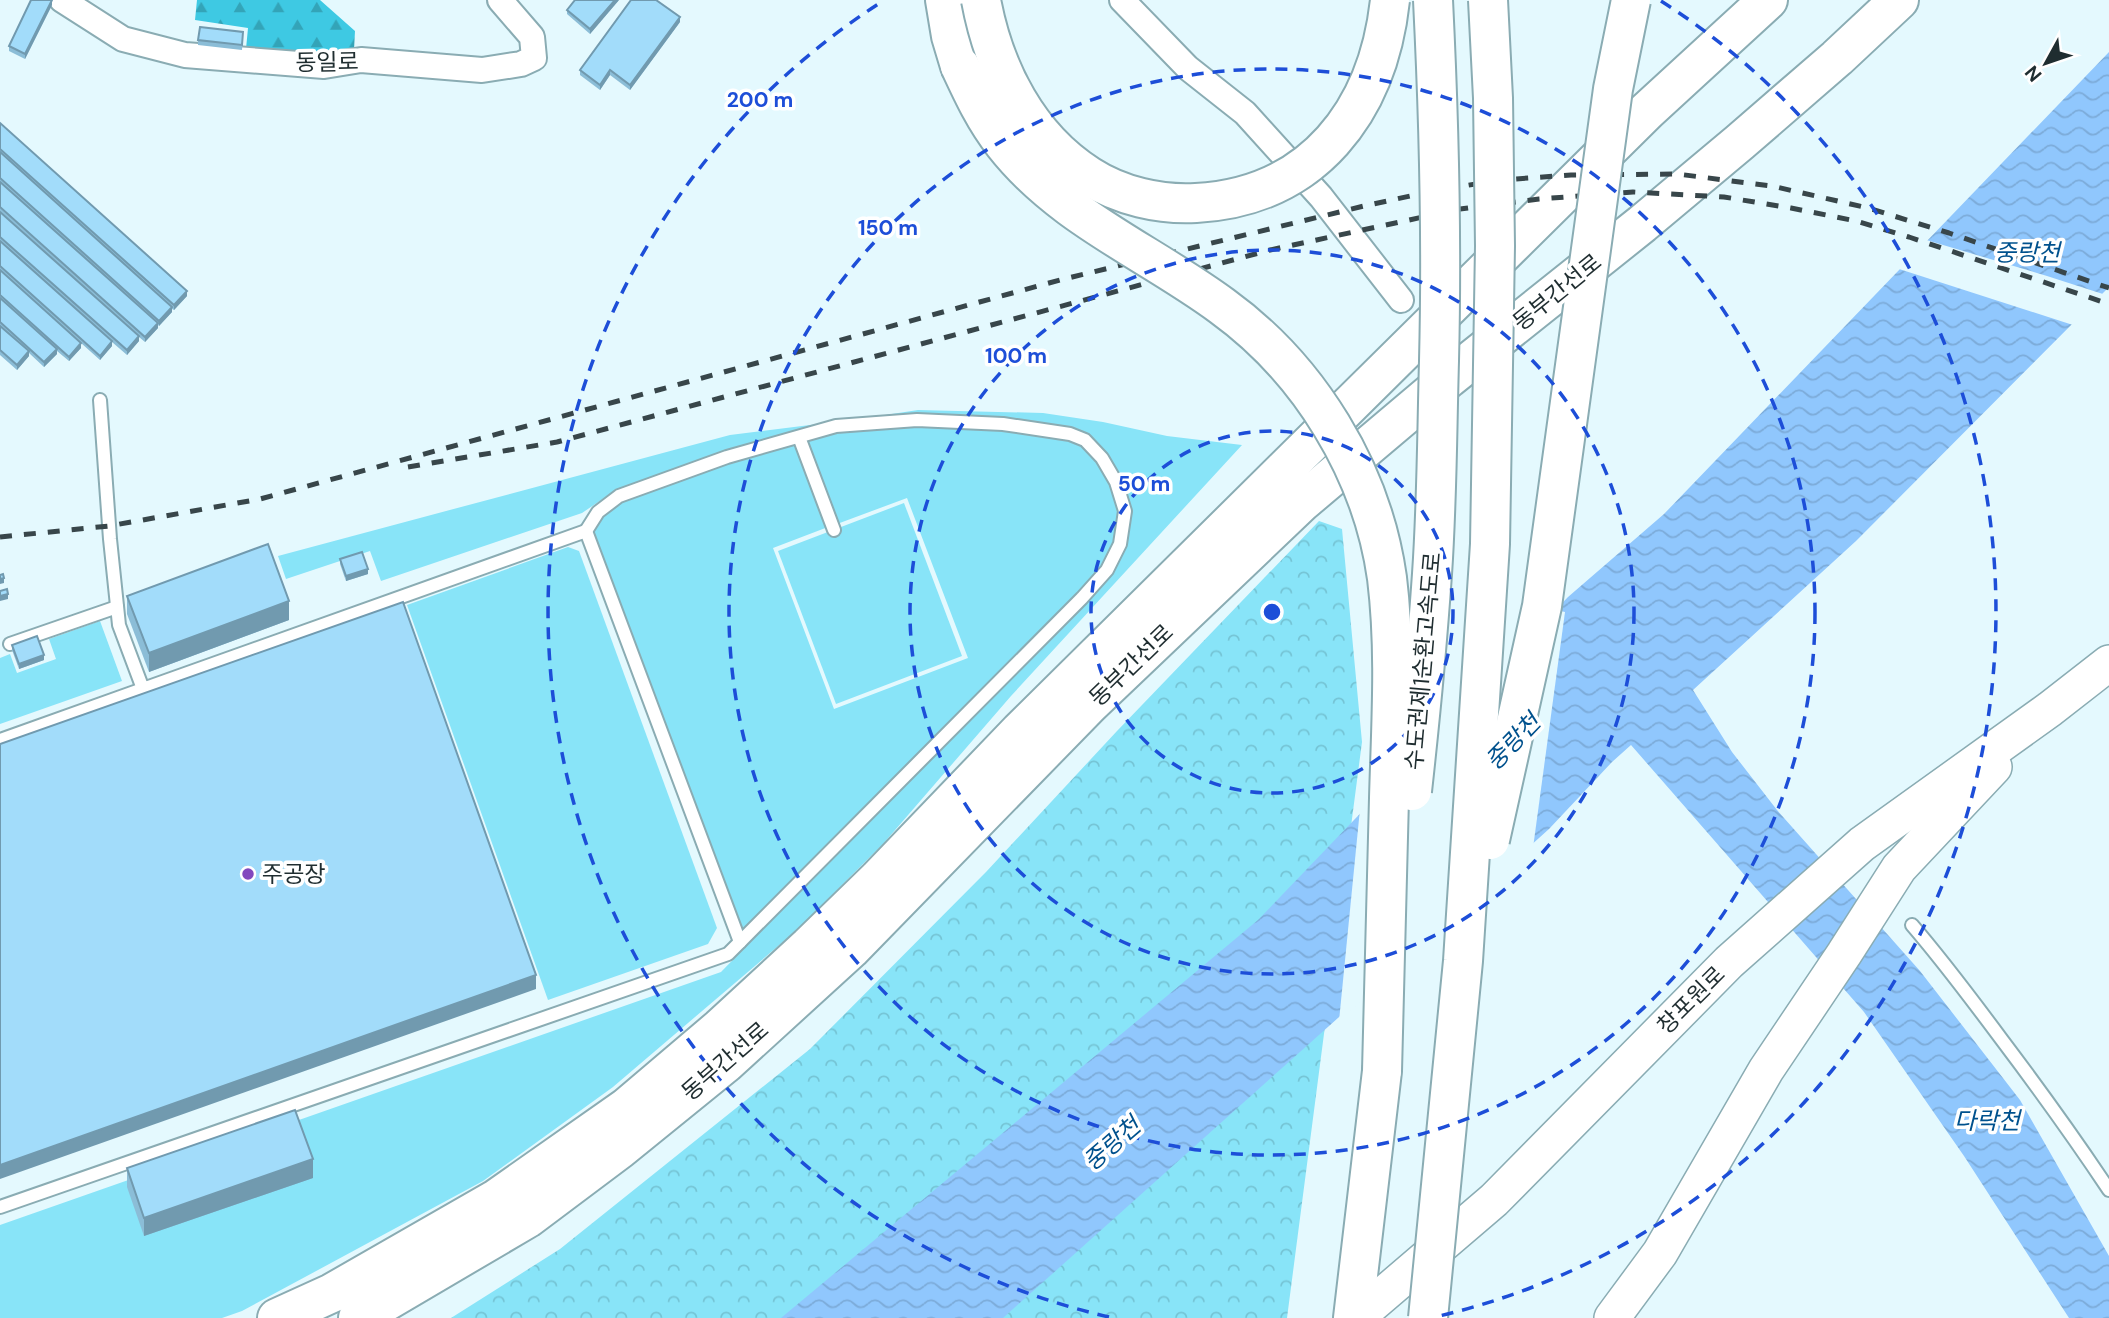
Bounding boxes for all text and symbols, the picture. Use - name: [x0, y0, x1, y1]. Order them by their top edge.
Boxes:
- north arrow: [2011, 28, 2081, 98]
- street label: 동일로: [295, 46, 359, 78]
- text: N: [2019, 60, 2047, 87]
- text: 200 m: [727, 86, 793, 114]
- text: 150 m: [858, 214, 918, 242]
- water label: 중랑천: [1994, 237, 2063, 268]
- street label: 동부간선로: [1506, 247, 1608, 337]
- text: 100 m: [985, 342, 1047, 370]
- text: 50 m: [1118, 470, 1170, 498]
- street label: 수도권제1순환고속도로: [1399, 551, 1447, 771]
- centre of rings: [1260, 600, 1284, 624]
- street label: 동부간선로: [1083, 617, 1179, 713]
- water label: 중랑천: [1478, 705, 1549, 776]
- place label: 주공장: [262, 859, 325, 889]
- marker: 주공장: [240, 866, 256, 882]
- street label: 창포원로: [1650, 959, 1732, 1041]
- street label: 동부간선로: [675, 1015, 775, 1107]
- water label: 다락천: [1954, 1105, 2023, 1136]
- water label: 중랑천: [1077, 1108, 1149, 1177]

